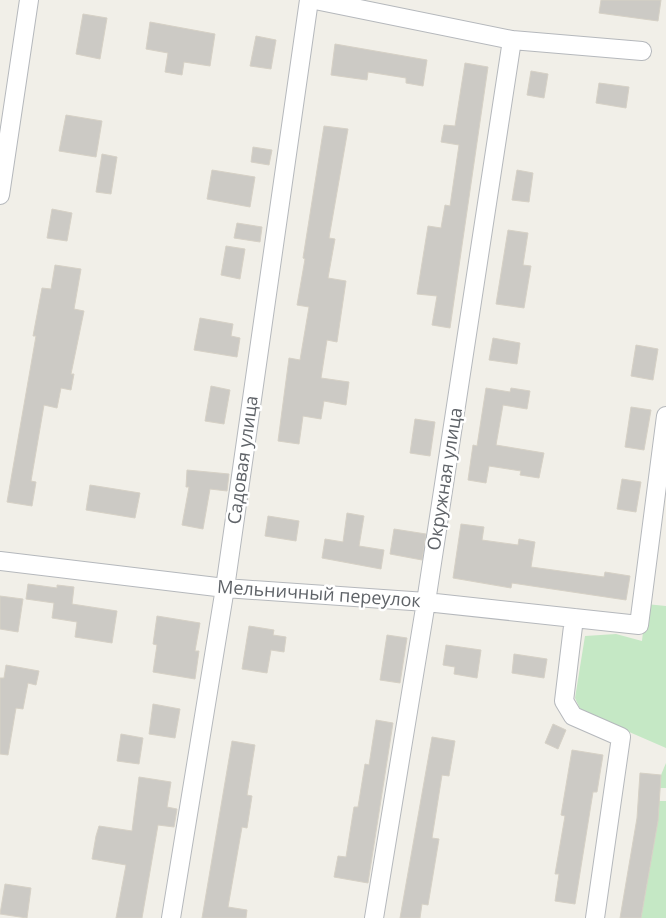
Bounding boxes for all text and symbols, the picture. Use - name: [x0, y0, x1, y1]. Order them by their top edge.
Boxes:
- street label: Садовая улица: [221, 394, 263, 526]
- street label: Окружная улица: [421, 406, 467, 552]
- street label: Мельничный переулок: [216, 574, 422, 612]

